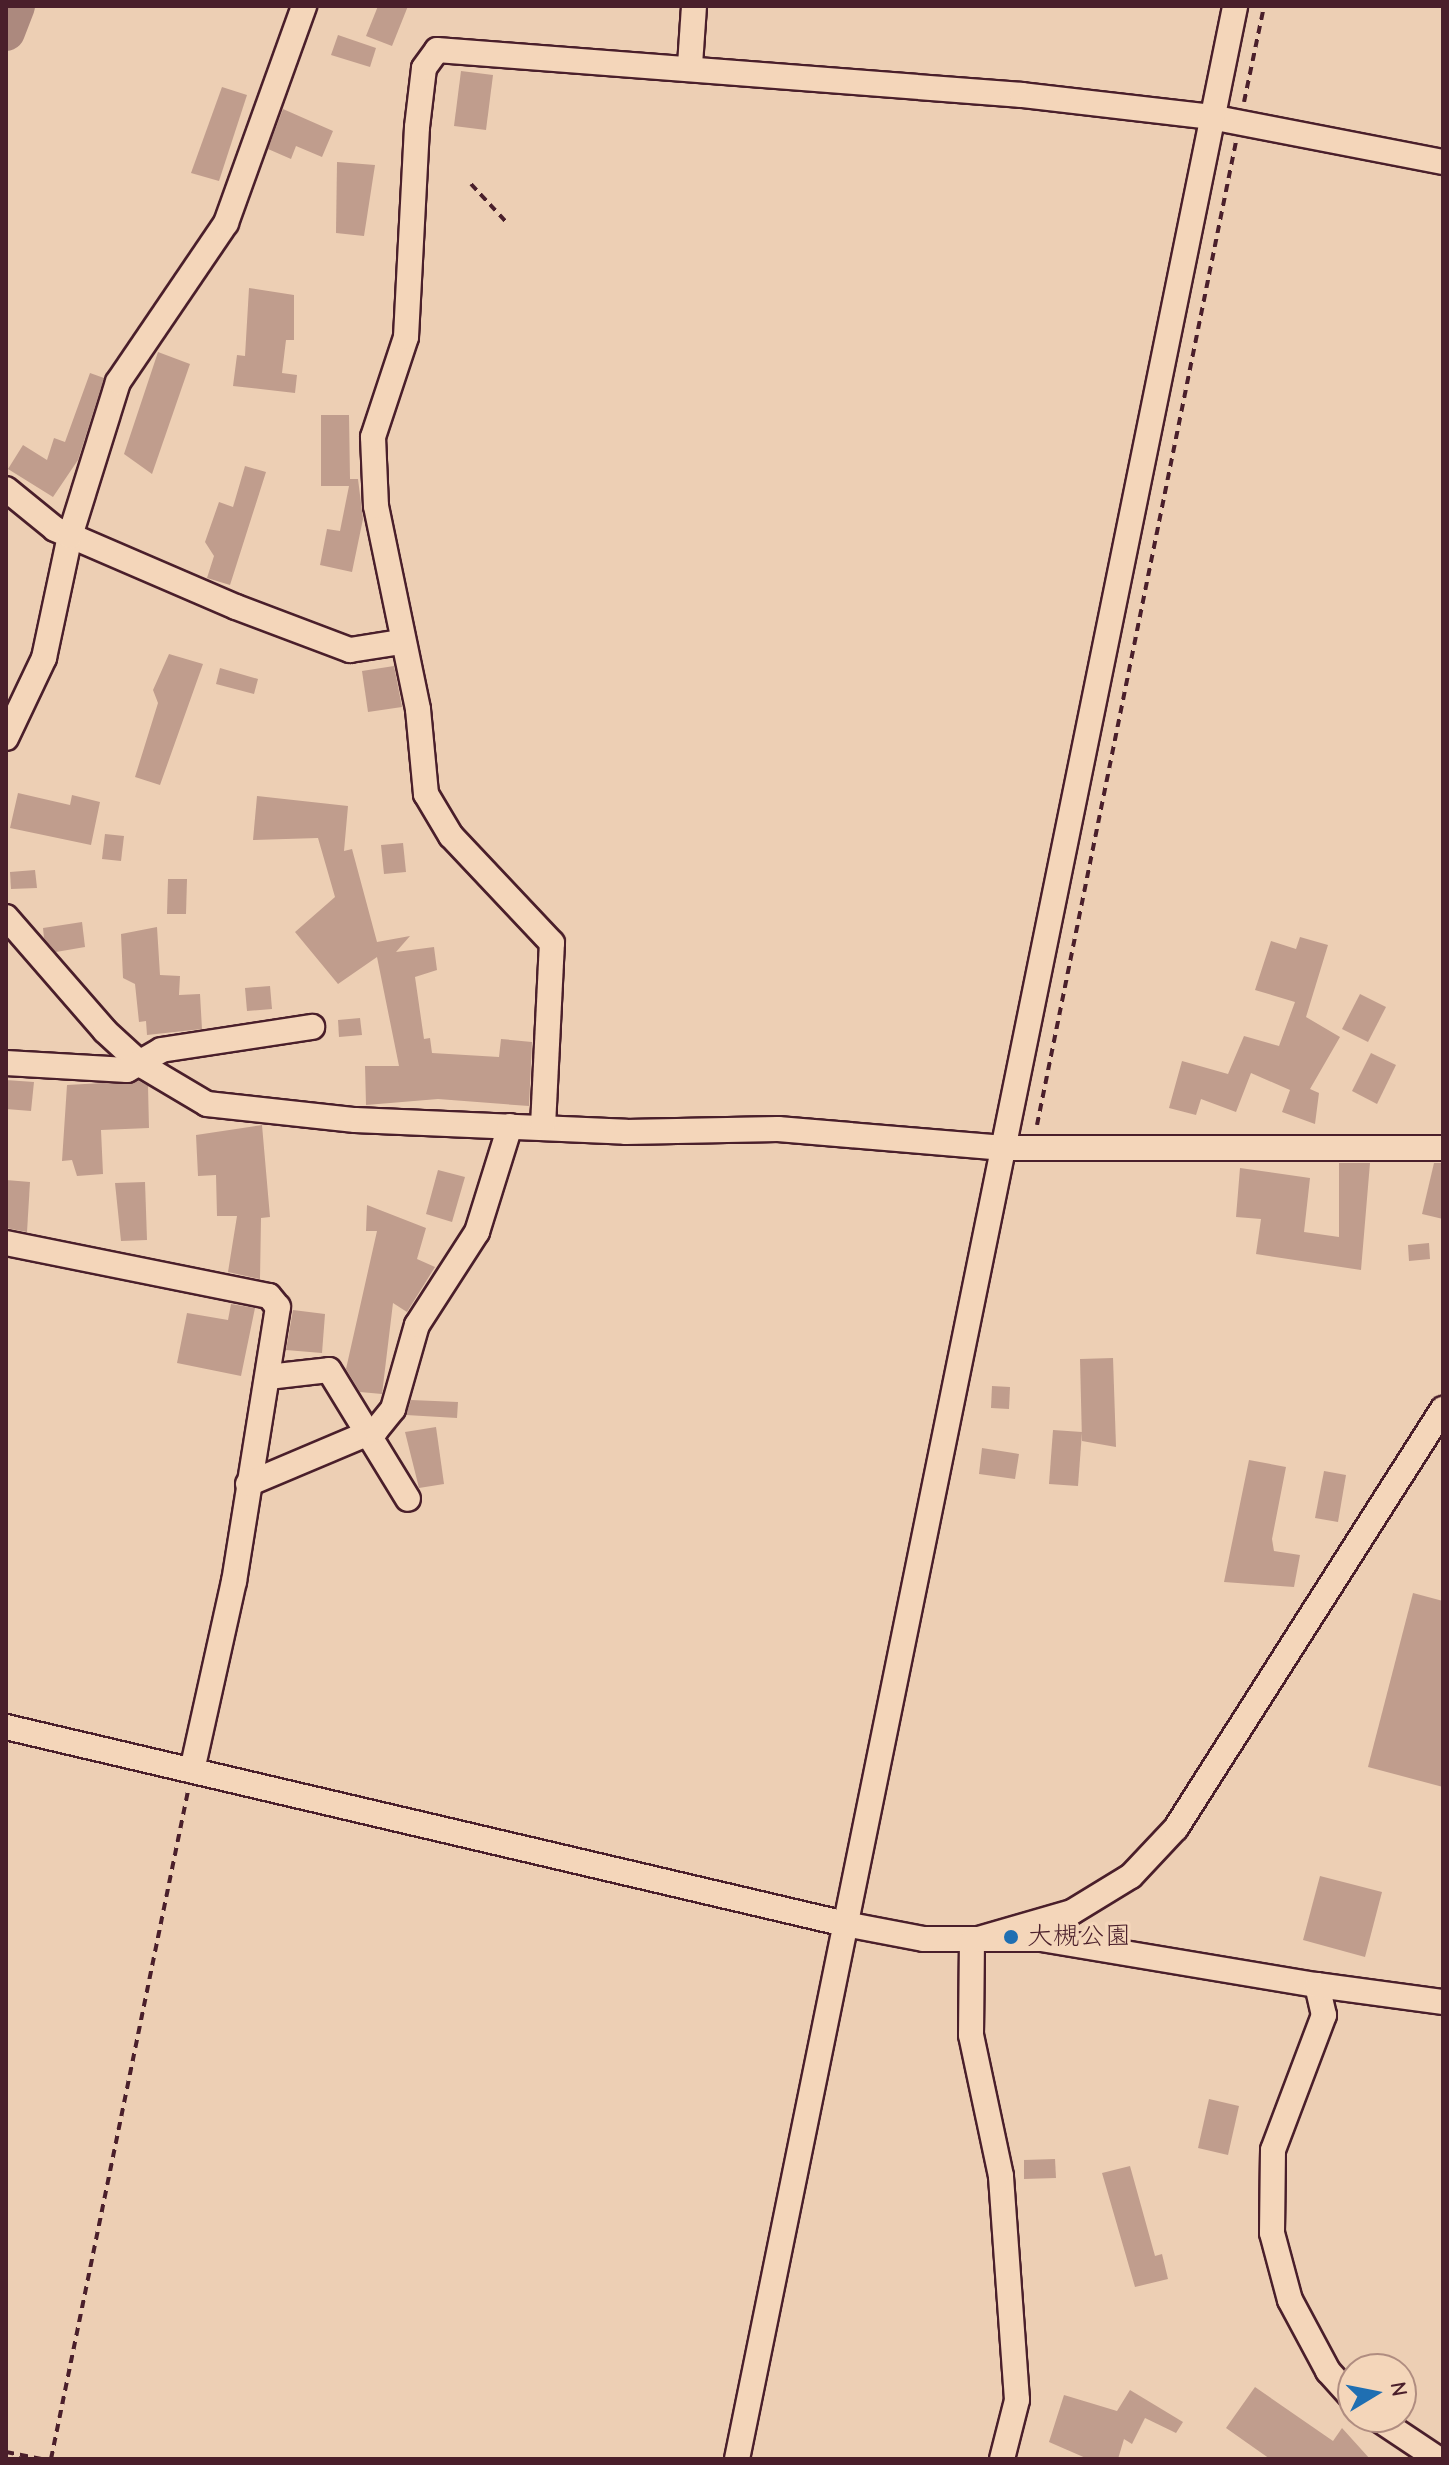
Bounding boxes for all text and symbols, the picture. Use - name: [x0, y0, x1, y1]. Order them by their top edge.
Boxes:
- place label: 大槻公園: [1027, 1921, 1131, 1953]
- marker: 大槻公園: [1002, 1928, 1020, 1946]
- north arrow: [1337, 2353, 1417, 2433]
- text: N: [1385, 2380, 1413, 2399]

